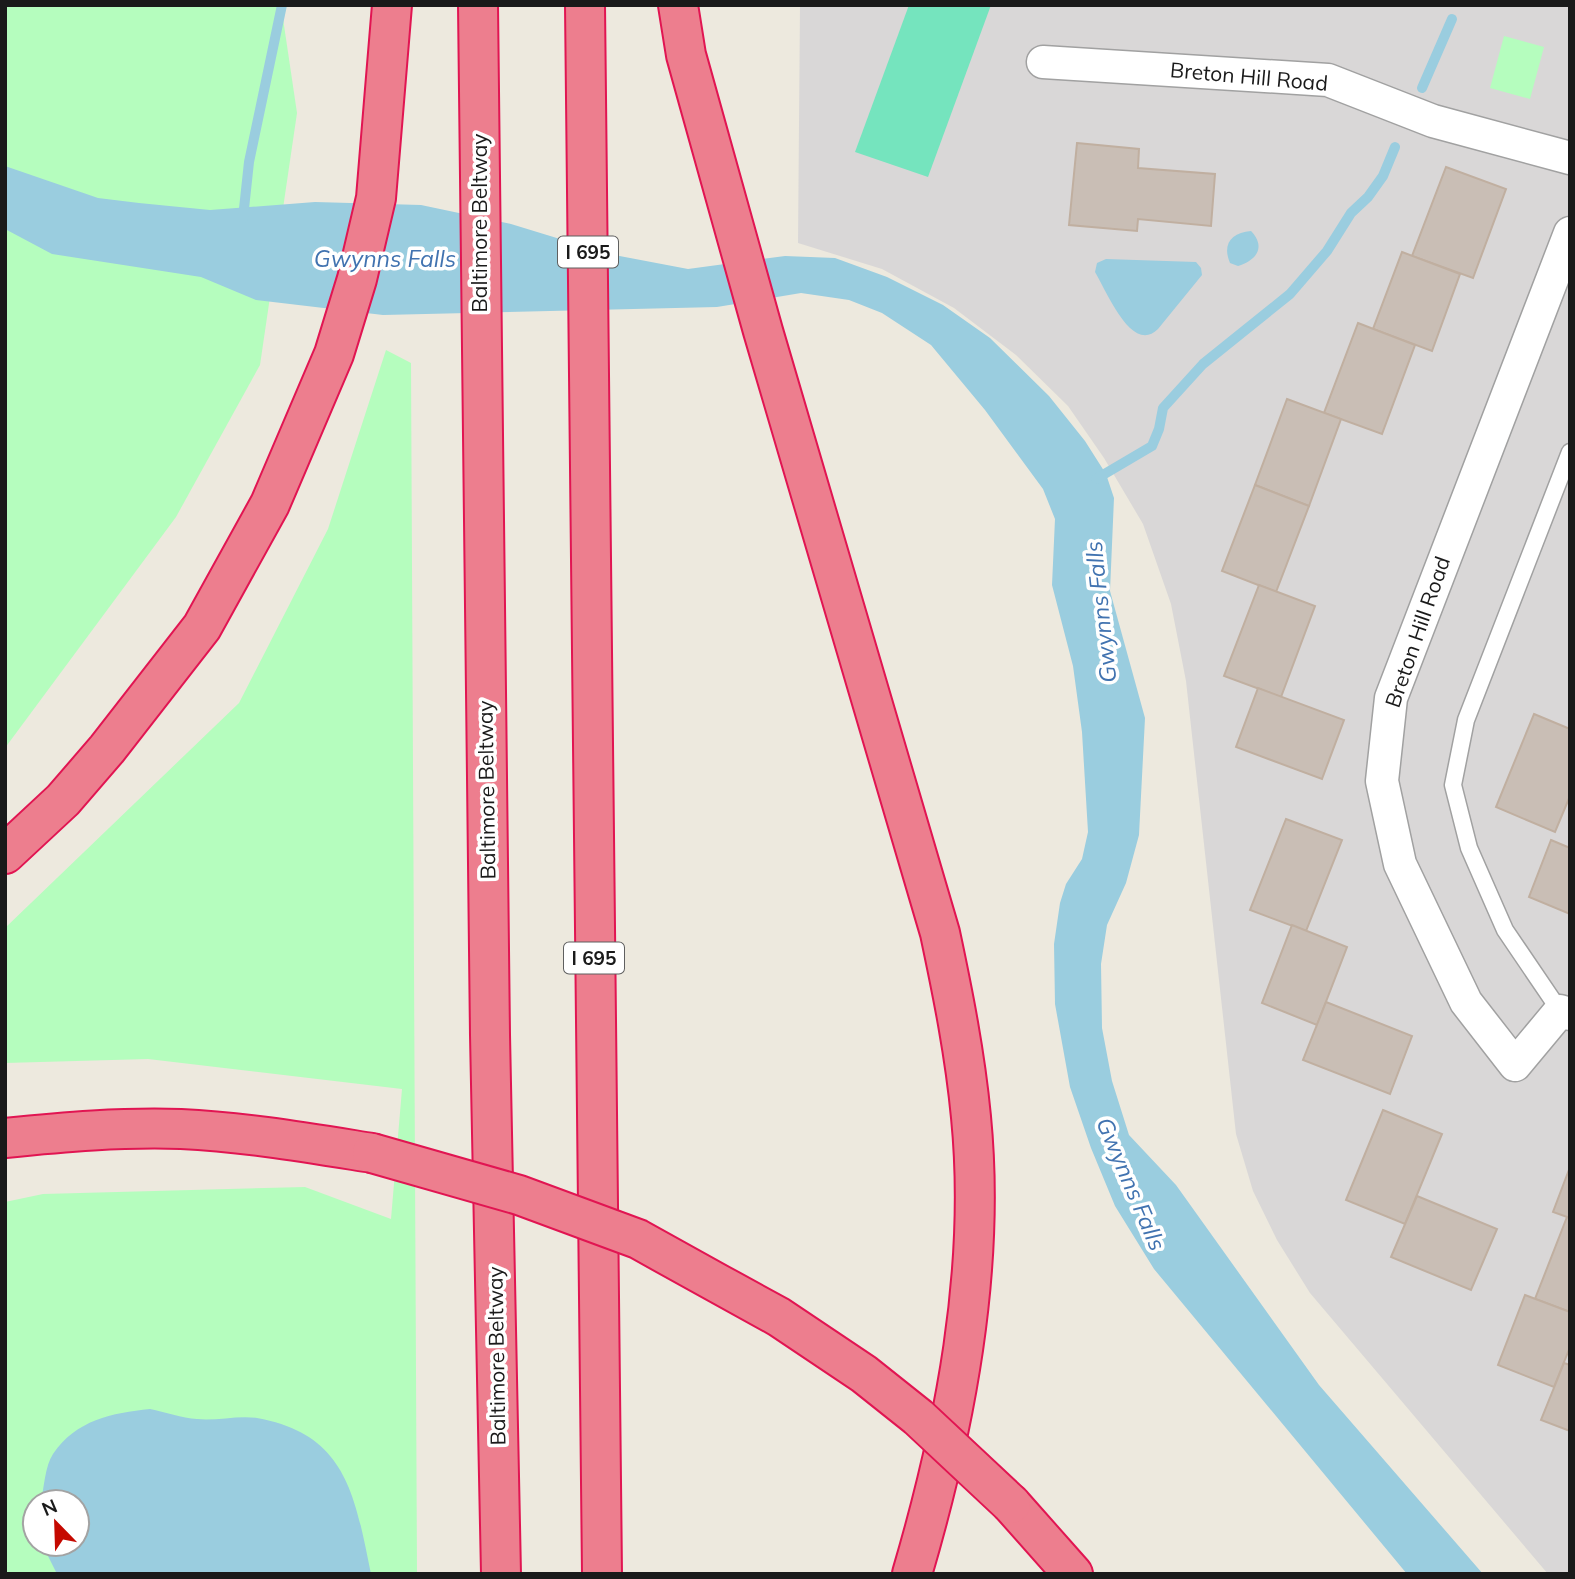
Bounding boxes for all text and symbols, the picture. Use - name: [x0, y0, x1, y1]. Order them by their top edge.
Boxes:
- street label: Breton Hill Road: [1169, 56, 1329, 96]
- street label: Baltimore Beltway: [466, 134, 492, 312]
- road number: I 695: [558, 236, 618, 268]
- water label: Gwynns Falls: [314, 244, 456, 273]
- water label: Gwynns Falls: [1079, 540, 1122, 684]
- street label: Breton Hill Road: [1379, 553, 1455, 711]
- street label: Baltimore Beltway: [471, 700, 501, 880]
- road number: I 695: [564, 942, 624, 974]
- water label: Gwynns Falls: [1090, 1113, 1173, 1255]
- street label: Baltimore Beltway: [481, 1266, 511, 1446]
- north arrow: [21, 1488, 91, 1558]
- text: N: [38, 1494, 61, 1521]

